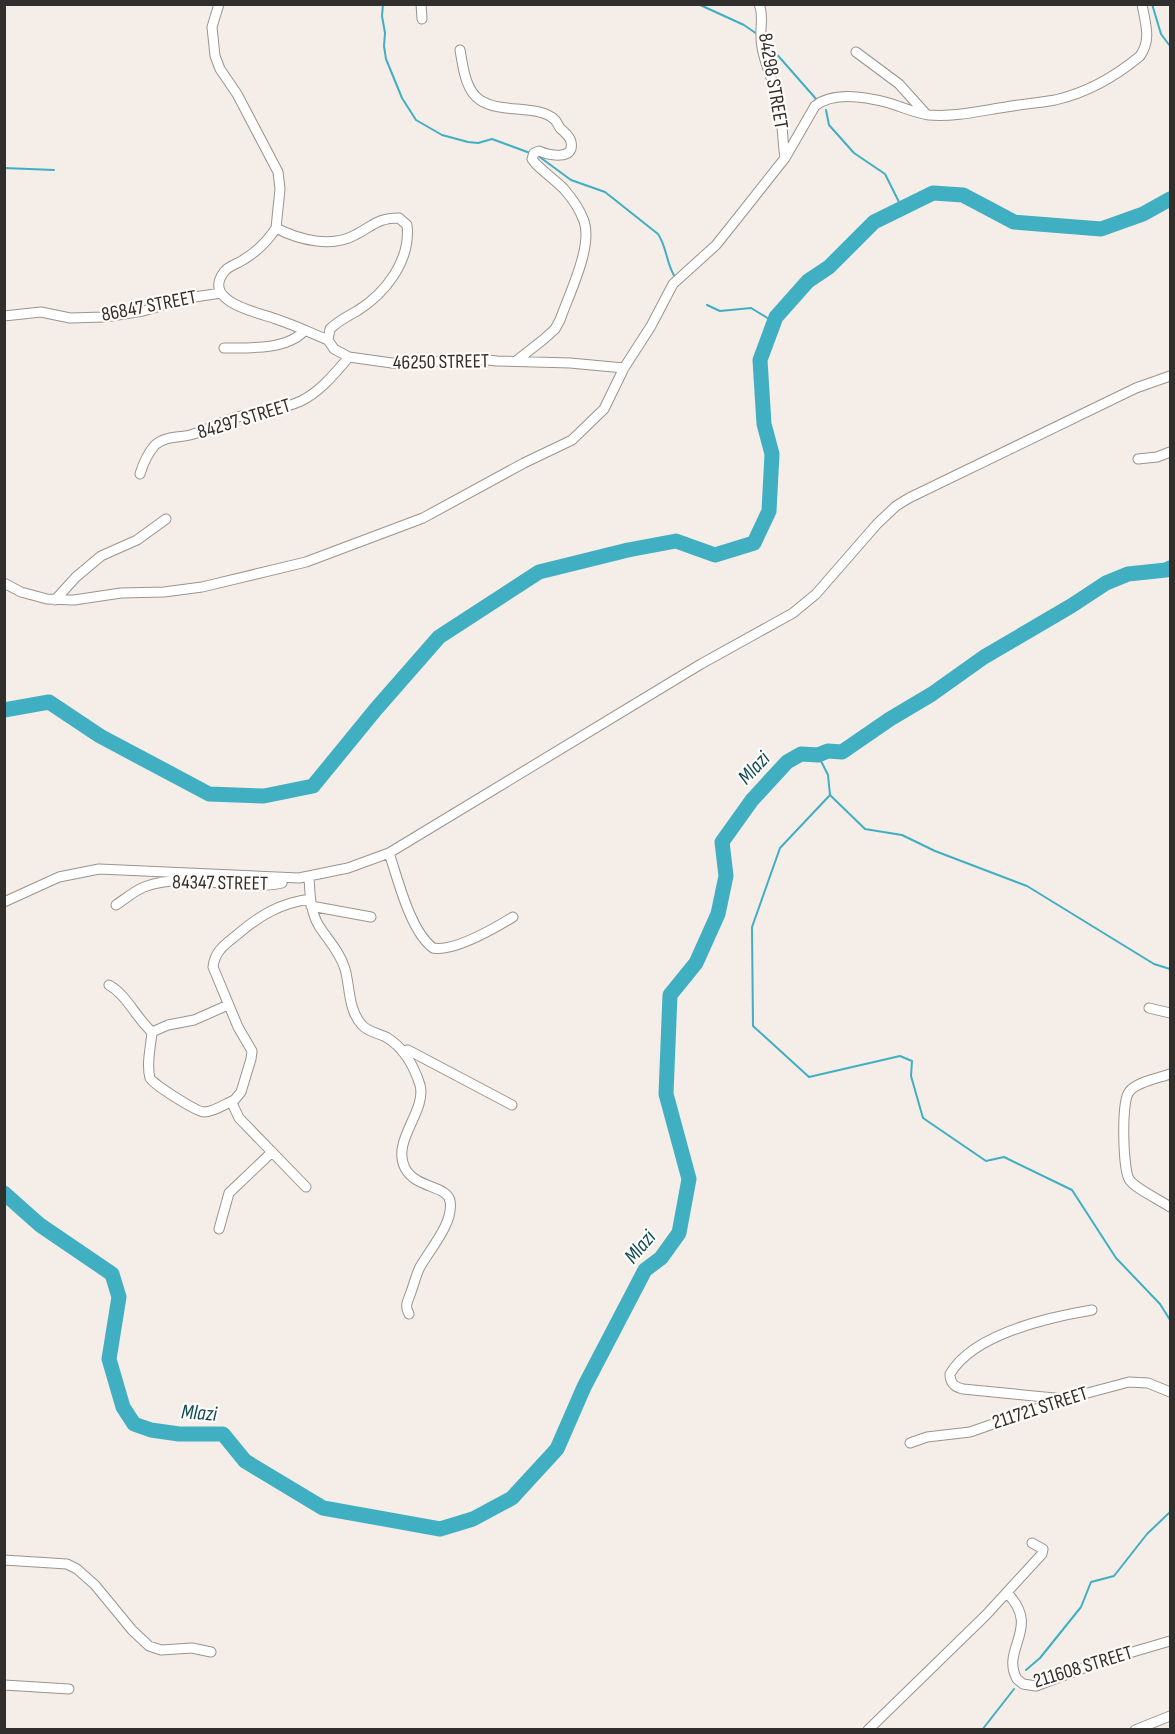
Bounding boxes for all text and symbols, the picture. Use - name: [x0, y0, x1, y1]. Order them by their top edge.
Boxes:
- street label: 84298 STREET: [753, 31, 793, 131]
- street label: 86847 STREET: [99, 285, 199, 327]
- street label: 46250 STREET: [393, 349, 489, 375]
- street label: 84297 STREET: [194, 393, 294, 445]
- water label: Mlazi: [733, 746, 776, 790]
- street label: 84347 STREET: [172, 870, 268, 896]
- water label: Mlazi: [619, 1224, 662, 1269]
- street label: 211721 STREET: [989, 1381, 1091, 1435]
- water label: Mlazi: [180, 1399, 219, 1427]
- street label: 211608 STREET: [1031, 1641, 1135, 1693]

